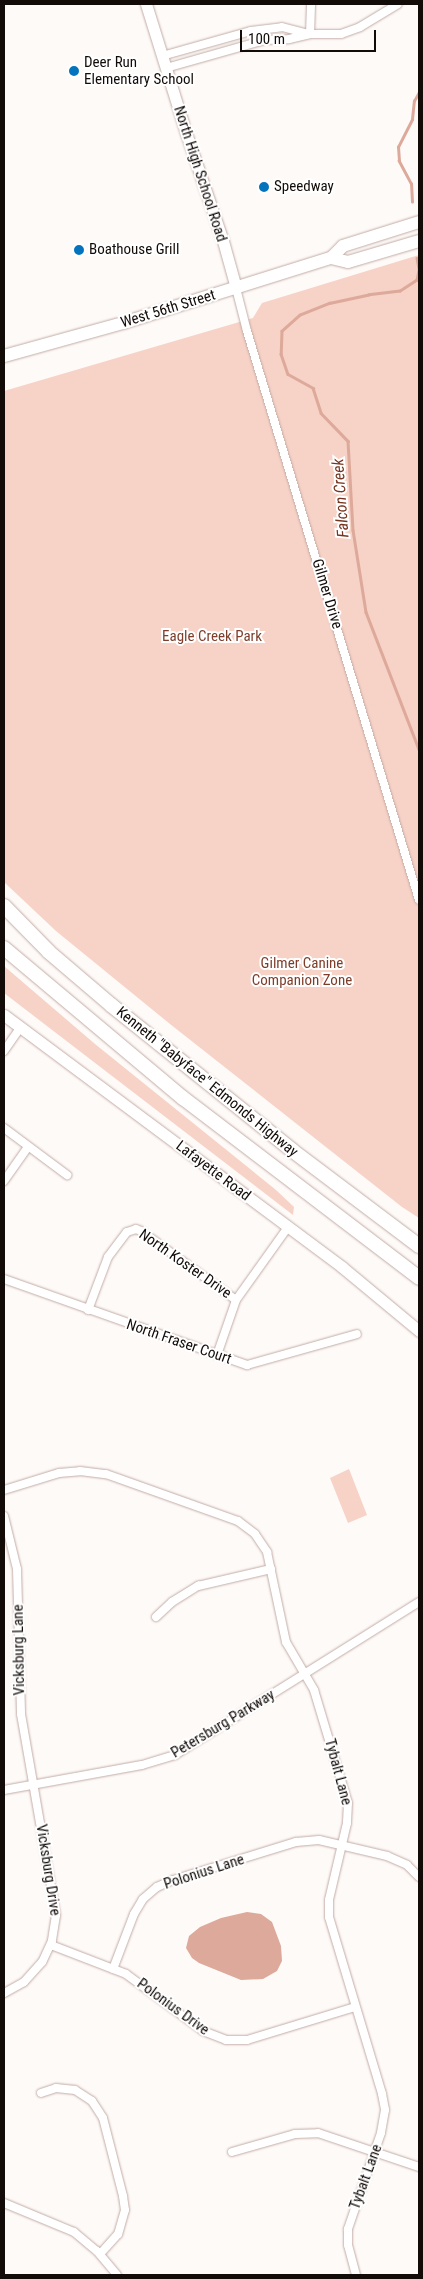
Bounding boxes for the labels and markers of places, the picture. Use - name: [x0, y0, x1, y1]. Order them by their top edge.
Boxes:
- place label: Deer Run Elementary School: [84, 53, 194, 88]
- marker: Deer Run Elementary School: [68, 65, 80, 77]
- place label: Speedway: [274, 178, 334, 196]
- marker: Speedway: [258, 181, 270, 193]
- place label: Boathouse Grill: [89, 241, 179, 259]
- marker: Boathouse Grill: [73, 244, 85, 256]

